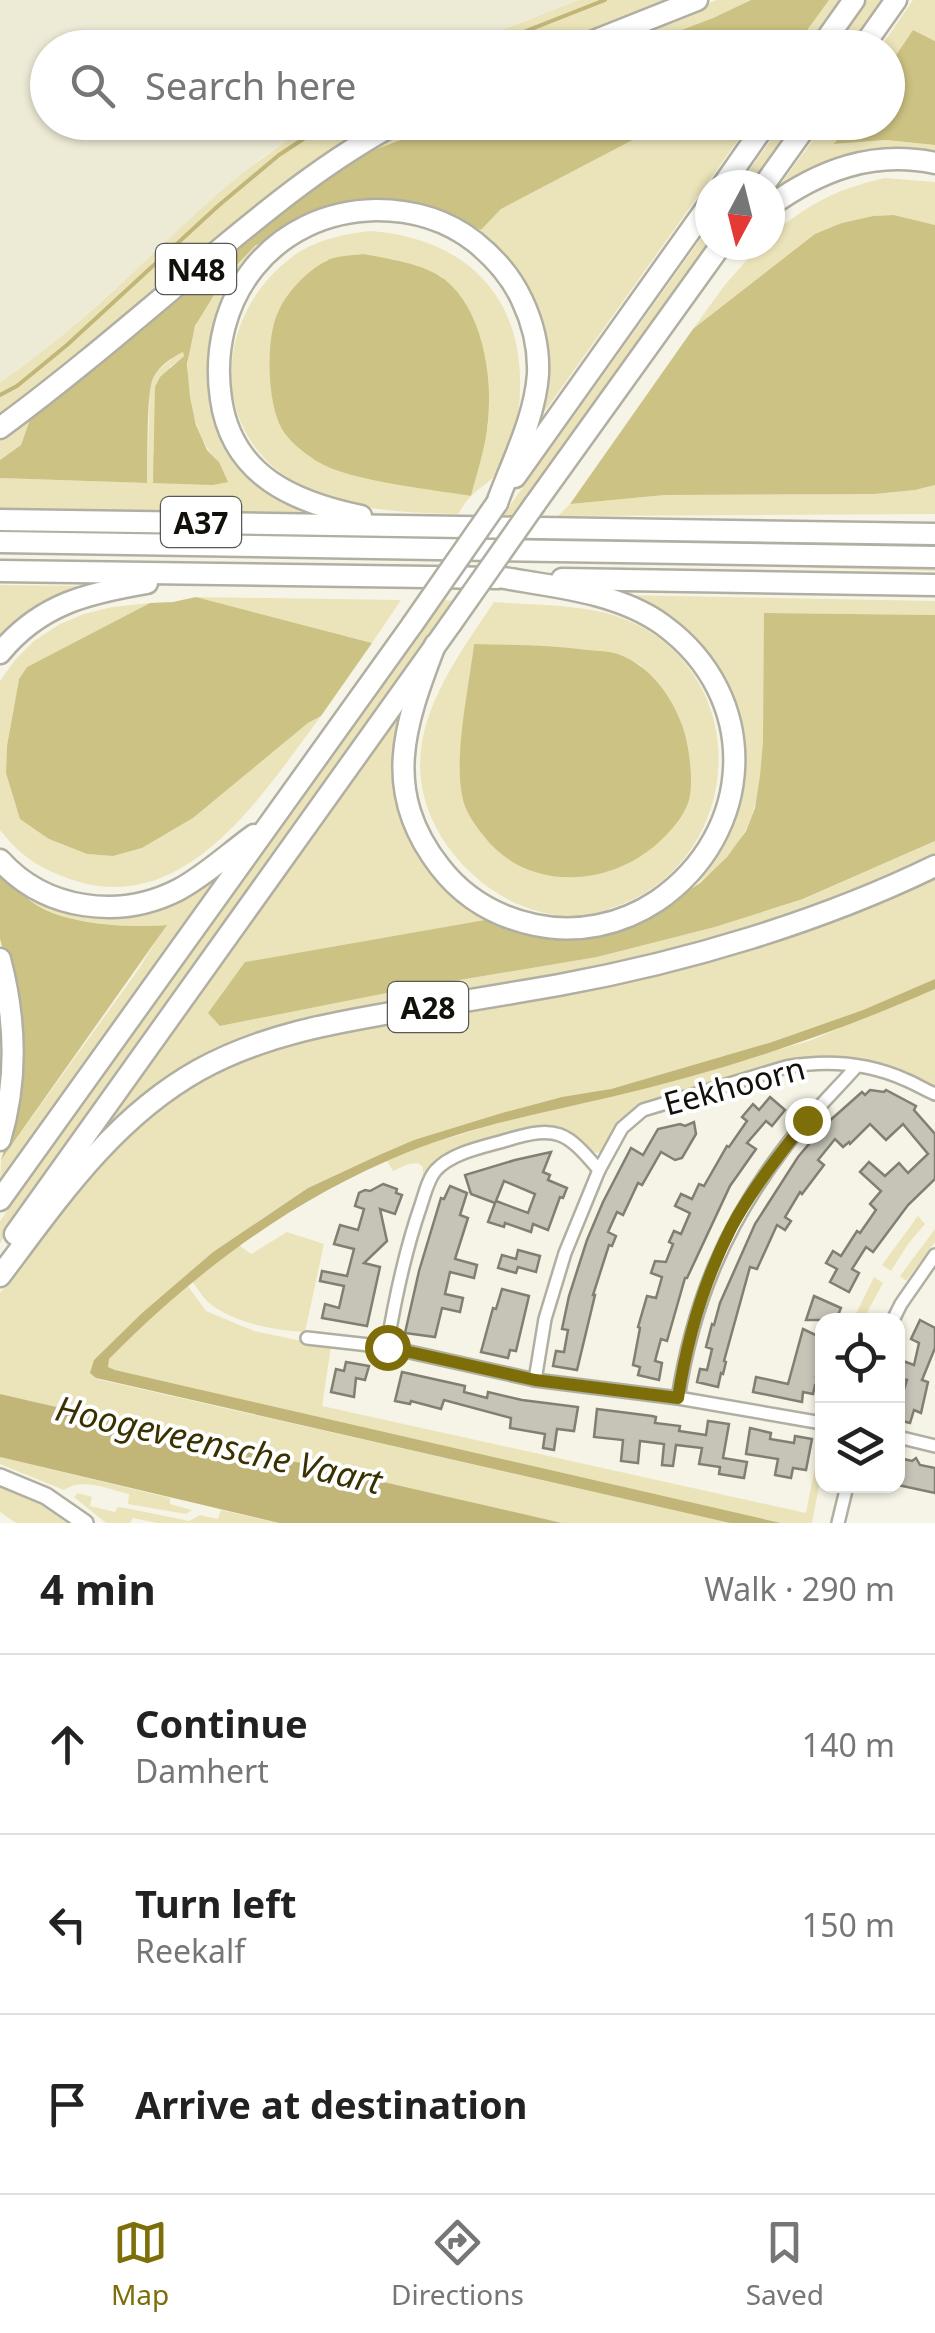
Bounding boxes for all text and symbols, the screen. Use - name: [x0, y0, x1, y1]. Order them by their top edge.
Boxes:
- search box: [30, 30, 905, 140]
- icon: search: [65, 58, 120, 113]
- text: Search here: [145, 59, 356, 111]
- north arrow: [695, 170, 785, 260]
- road number: N48: [156, 244, 236, 294]
- road number: A37: [161, 497, 241, 547]
- road number: A28: [388, 982, 468, 1032]
- street label: Eekhoorn: [659, 1046, 809, 1124]
- route end: [785, 1098, 831, 1144]
- map controls: [815, 1313, 905, 1493]
- button: locate: [815, 1313, 905, 1403]
- route start: [365, 1325, 411, 1371]
- water label: Hoogeveensche Vaart: [51, 1384, 388, 1505]
- button: layers: [815, 1403, 905, 1493]
- text: 4 min: [40, 1560, 156, 1617]
- text: Walk · 290 m: [704, 1567, 895, 1610]
- text: Continue: [135, 1697, 308, 1749]
- icon: ahead: [40, 1717, 95, 1772]
- text: 140 m: [802, 1723, 895, 1766]
- text: Damhert: [135, 1749, 269, 1792]
- text: Turn left: [135, 1877, 297, 1929]
- icon: left: [40, 1897, 95, 1952]
- text: 150 m: [802, 1903, 895, 1946]
- text: Reekalf: [135, 1929, 245, 1972]
- icon: arrive: [40, 2077, 95, 2132]
- text: Arrive at destination: [135, 2078, 527, 2130]
- tab: Map: [111, 2215, 169, 2313]
- tab: Directions: [391, 2215, 524, 2313]
- tab: Saved: [746, 2215, 824, 2313]

